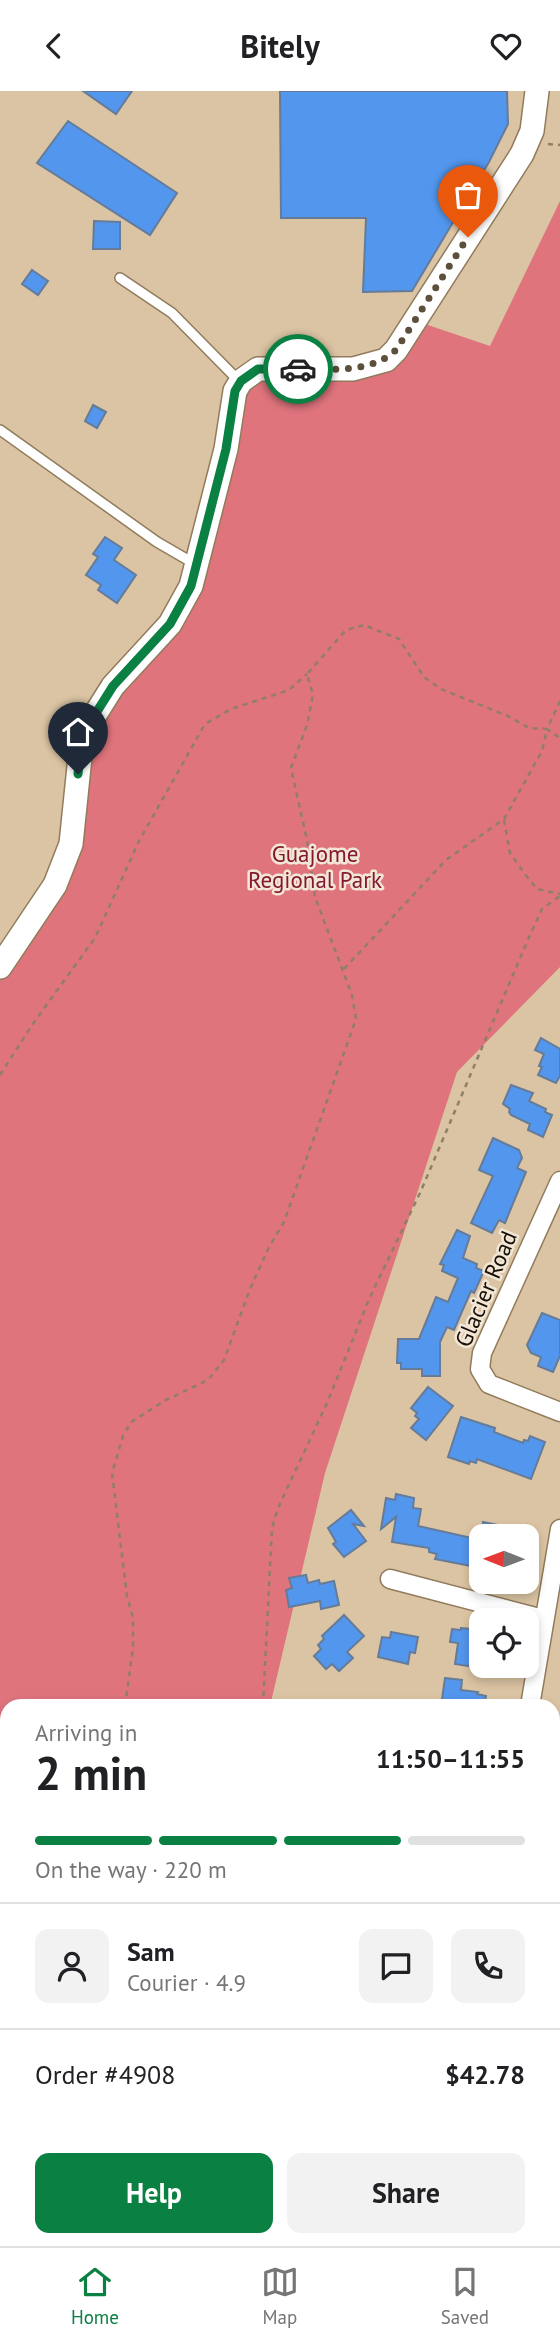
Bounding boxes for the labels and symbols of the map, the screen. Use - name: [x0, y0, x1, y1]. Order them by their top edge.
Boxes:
- pin: [438, 165, 498, 237]
- courier: [263, 334, 333, 404]
- pin: [48, 702, 108, 774]
- park label: Guajome Regional Park: [248, 839, 382, 894]
- street label: Glacier Road: [448, 1226, 523, 1351]
- north arrow: [469, 1524, 539, 1594]

